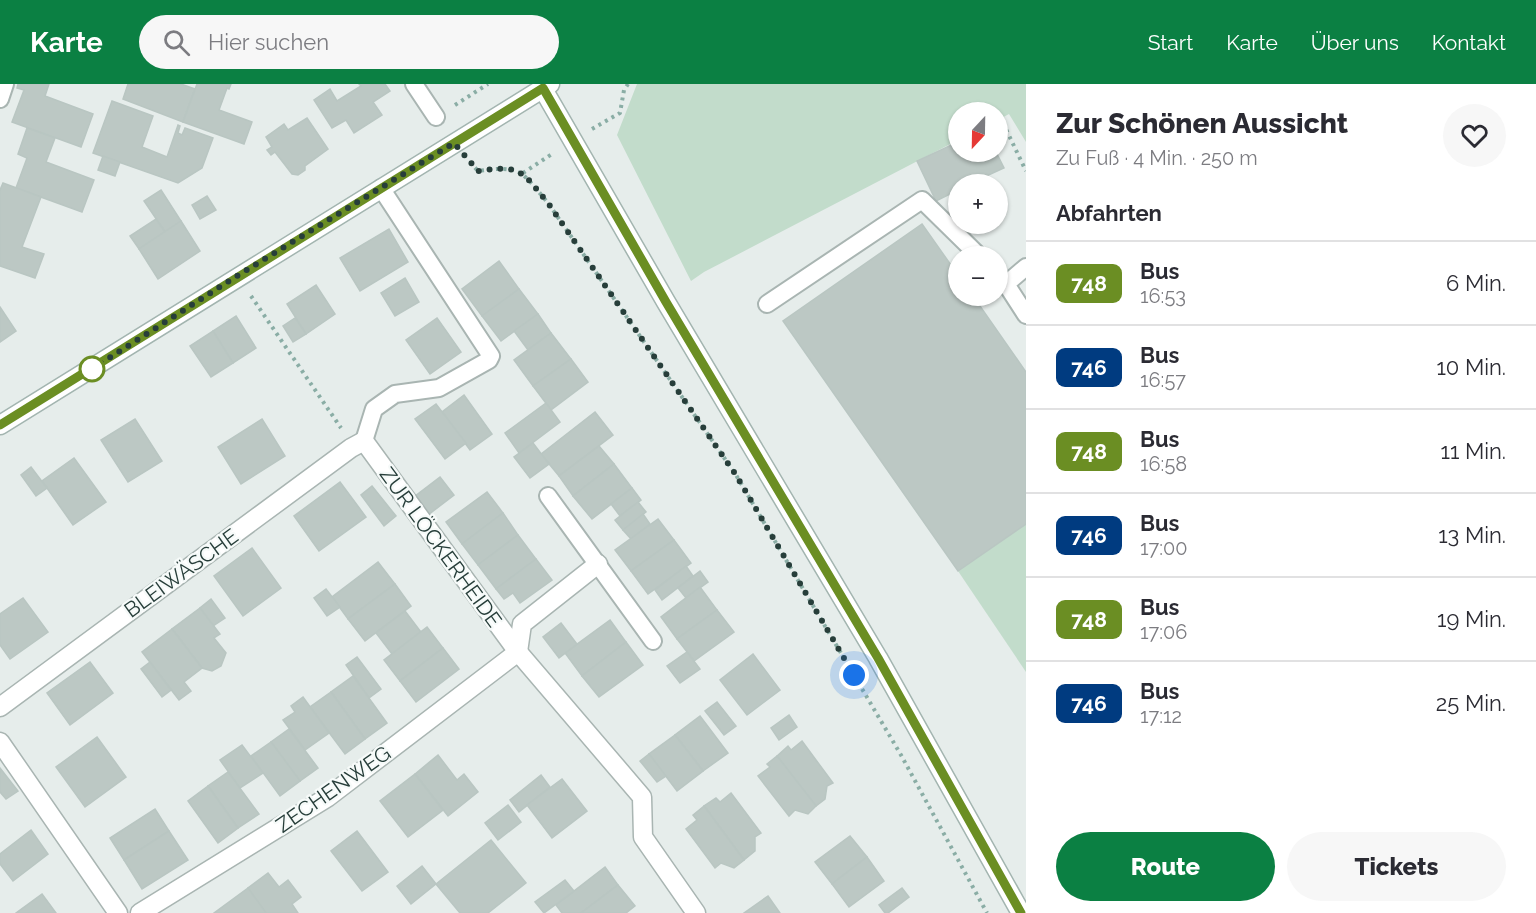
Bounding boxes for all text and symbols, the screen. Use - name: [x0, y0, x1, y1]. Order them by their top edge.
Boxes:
- search box: [139, 15, 559, 69]
- text: Karte: [30, 26, 103, 59]
- icon: search: [160, 26, 193, 59]
- text: Hier suchen: [208, 29, 329, 55]
- text: Start: [1148, 30, 1193, 55]
- text: Karte: [1226, 30, 1278, 55]
- text: Über uns: [1311, 30, 1399, 55]
- text: Kontakt: [1432, 30, 1506, 55]
- north arrow: [948, 102, 1008, 162]
- map controls: [948, 102, 1008, 306]
- button: heart: [1443, 104, 1506, 167]
- text: Zur Schönen Aussicht: [1056, 107, 1348, 140]
- text: Zu Fuß · 4 Min. · 250 m: [1056, 146, 1258, 170]
- button: +: [948, 174, 1008, 234]
- text: Abfahrten: [1056, 200, 1162, 226]
- button: −: [948, 246, 1008, 306]
- text: Bus: [1140, 258, 1179, 284]
- text: 6 Min.: [1446, 270, 1506, 296]
- text: 748: [1071, 271, 1107, 296]
- text: 16:53: [1140, 284, 1186, 308]
- text: Bus: [1140, 342, 1179, 368]
- text: 10 Min.: [1436, 354, 1506, 380]
- text: 746: [1071, 355, 1107, 380]
- unlabelled marker: [79, 356, 105, 382]
- text: 16:57: [1140, 368, 1186, 392]
- text: Bus: [1140, 426, 1179, 452]
- text: 11 Min.: [1440, 438, 1506, 464]
- text: 748: [1071, 439, 1107, 464]
- text: 16:58: [1140, 452, 1187, 476]
- street label: ZUR LÖCKERHEIDE: [375, 462, 507, 632]
- text: Bus: [1140, 510, 1179, 536]
- text: 13 Min.: [1438, 522, 1506, 548]
- street label: BLEIWÄSCHE: [119, 523, 243, 623]
- text: 746: [1071, 523, 1107, 548]
- text: 17:00: [1140, 536, 1187, 560]
- text: Bus: [1140, 594, 1179, 620]
- text: 19 Min.: [1437, 606, 1506, 632]
- text: 748: [1071, 607, 1107, 632]
- text: 17:06: [1140, 620, 1187, 644]
- your location: [839, 660, 869, 690]
- text: Bus: [1140, 678, 1179, 704]
- text: 25 Min.: [1436, 690, 1506, 716]
- text: 746: [1071, 691, 1107, 716]
- text: 17:12: [1140, 704, 1182, 728]
- street label: ZECHENWEG: [271, 740, 395, 838]
- button: Route: [1056, 832, 1275, 901]
- button: Tickets: [1287, 832, 1506, 901]

